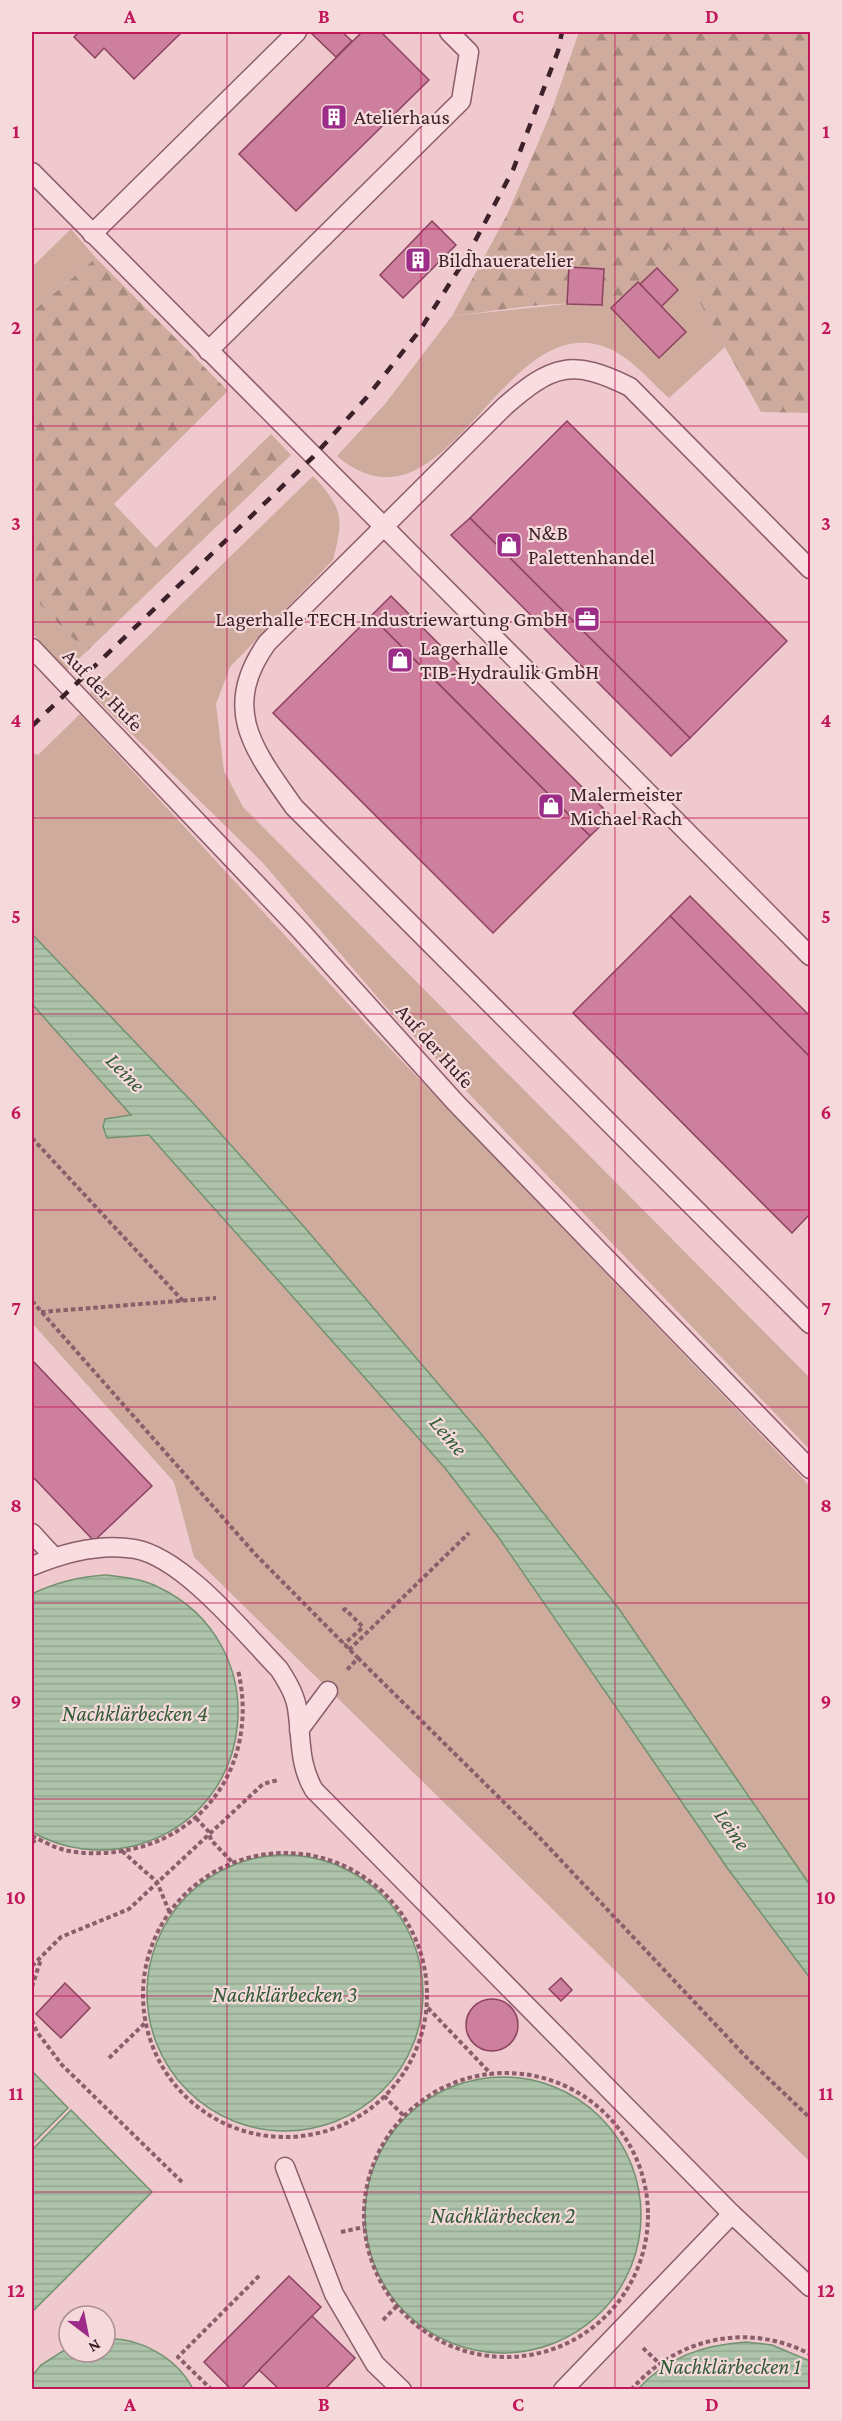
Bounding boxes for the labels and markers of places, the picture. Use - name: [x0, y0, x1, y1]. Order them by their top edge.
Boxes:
- building icon: Atelierhaus: [319, 102, 349, 132]
- place label: Atelierhaus: [354, 105, 450, 129]
- building icon: Bildhaueratelier: [403, 245, 433, 275]
- place label: Bildhaueratelier: [438, 248, 574, 272]
- place label: N&B Palettenhandel: [528, 521, 655, 569]
- shop icon: N&B Palettenhandel: [494, 530, 524, 560]
- office icon: Lagerhalle TECH Industriewartung GmbH: [572, 604, 602, 634]
- place label: Lagerhalle TECH Industriewartung GmbH: [215, 607, 568, 631]
- place label: Lagerhalle TIB-Hydraulik GmbH: [420, 636, 599, 684]
- shop icon: Lagerhalle TIB-Hydraulik GmbH: [385, 645, 415, 675]
- place label: Malermeister Michael Rach: [570, 782, 683, 830]
- shop icon: Malermeister Michael Rach: [536, 791, 566, 821]

